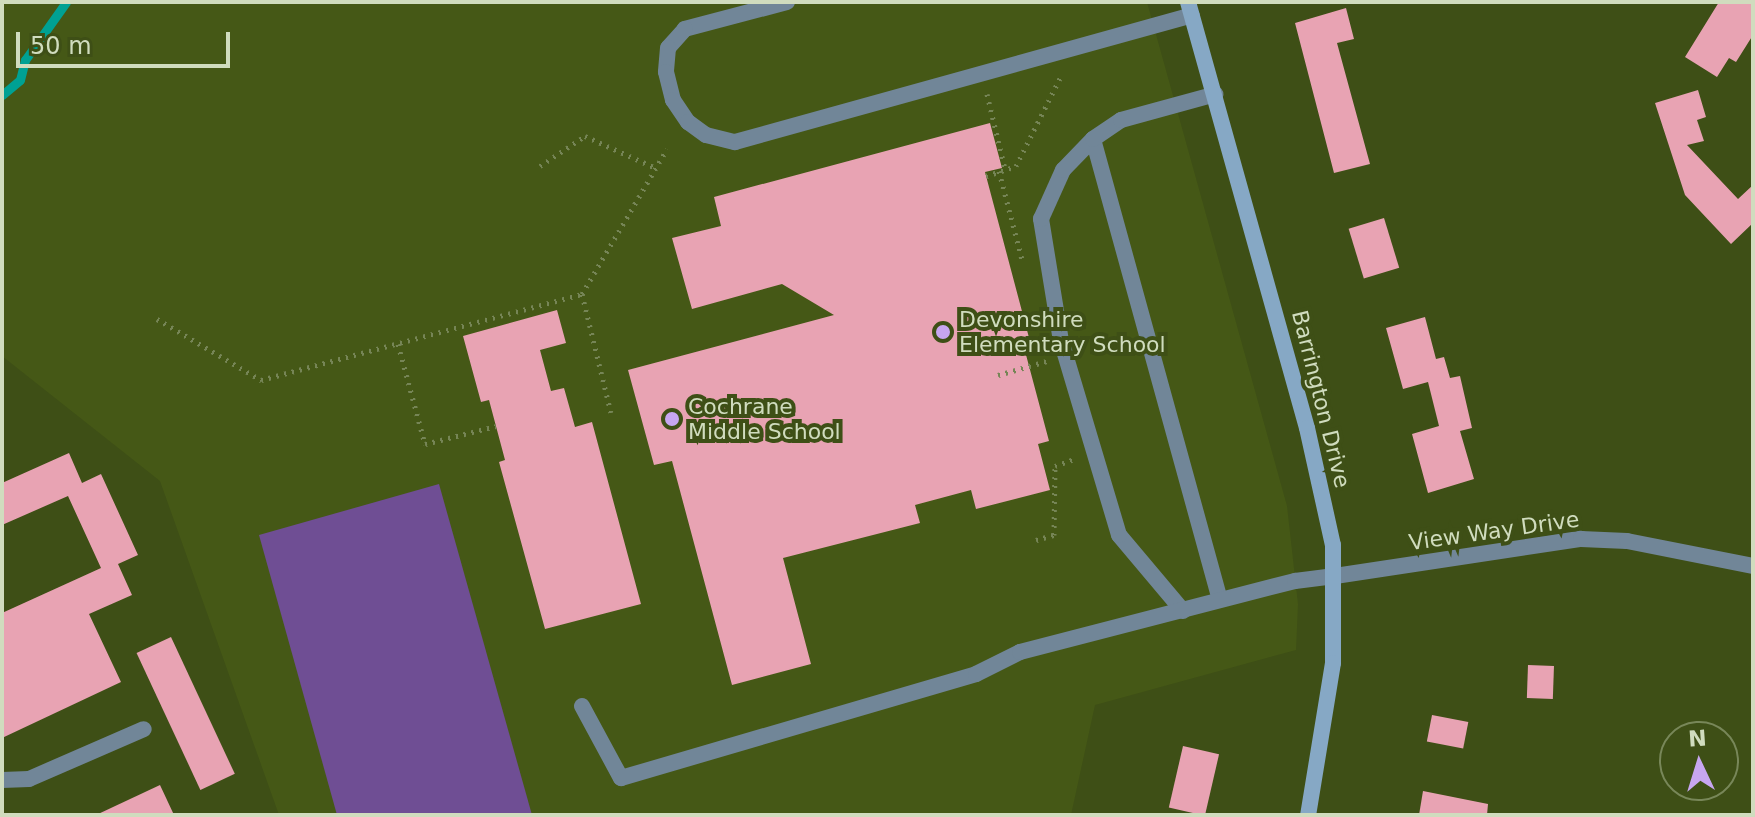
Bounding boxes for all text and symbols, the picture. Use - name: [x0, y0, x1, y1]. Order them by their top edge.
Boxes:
- scale bar: [20, 16, 234, 66]
- text: 50 m: [30, 32, 92, 60]
- place label: Devonshire Elementary School: [959, 306, 1166, 358]
- street label: Barrington Drive: [1286, 308, 1356, 490]
- marker: Devonshire Elementary School: [934, 323, 952, 341]
- place label: Cochrane Middle School: [688, 393, 841, 444]
- marker: Cochrane Middle School: [663, 410, 681, 428]
- street label: View Way Drive: [1407, 506, 1581, 556]
- north arrow: [1659, 721, 1739, 801]
- text: N: [1687, 725, 1707, 752]

